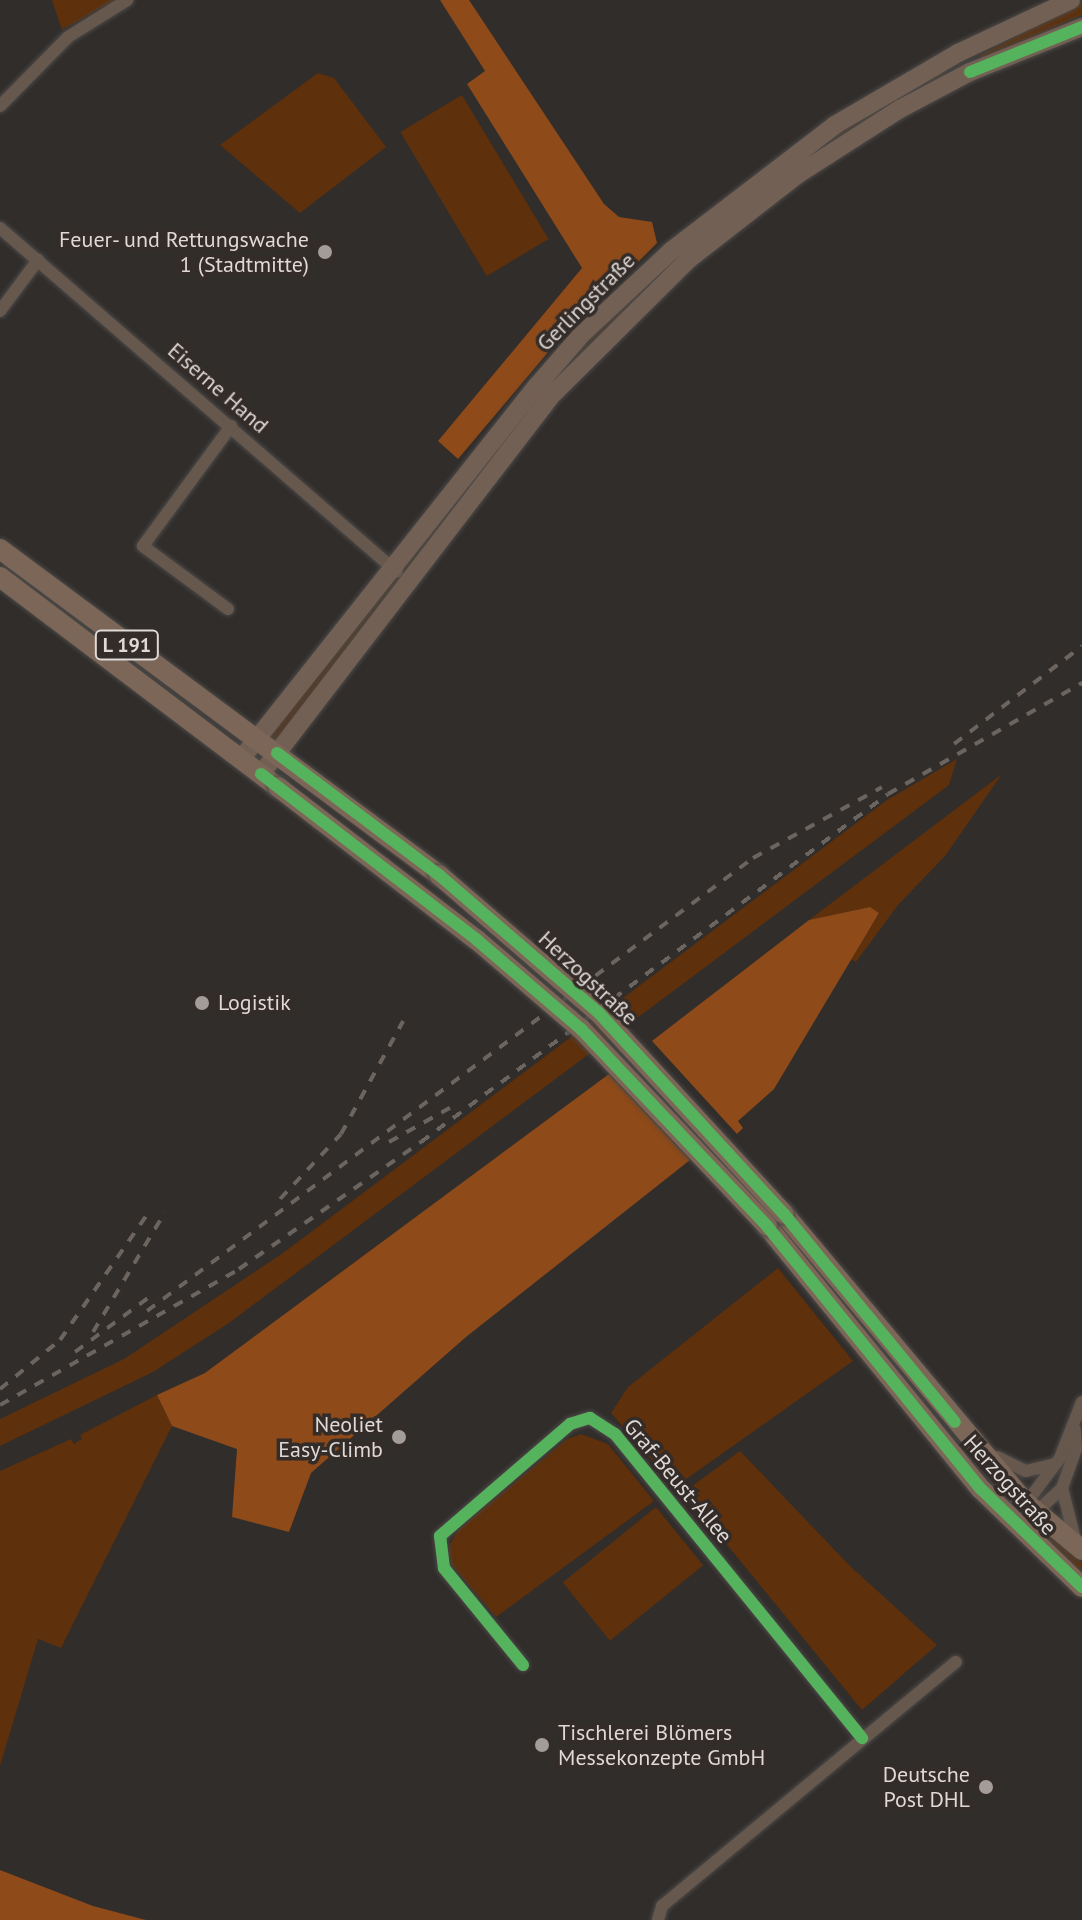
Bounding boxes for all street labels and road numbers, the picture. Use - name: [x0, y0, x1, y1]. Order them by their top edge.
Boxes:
- street label: Gerlingstraße: [532, 248, 640, 356]
- street label: Eiserne Hand: [162, 337, 274, 439]
- road number: L 191: [93, 629, 161, 661]
- street label: Herzogstraße: [533, 925, 643, 1031]
- street label: Graf-Beust-Allee: [618, 1413, 738, 1549]
- street label: Herzogstraße: [958, 1429, 1062, 1541]

